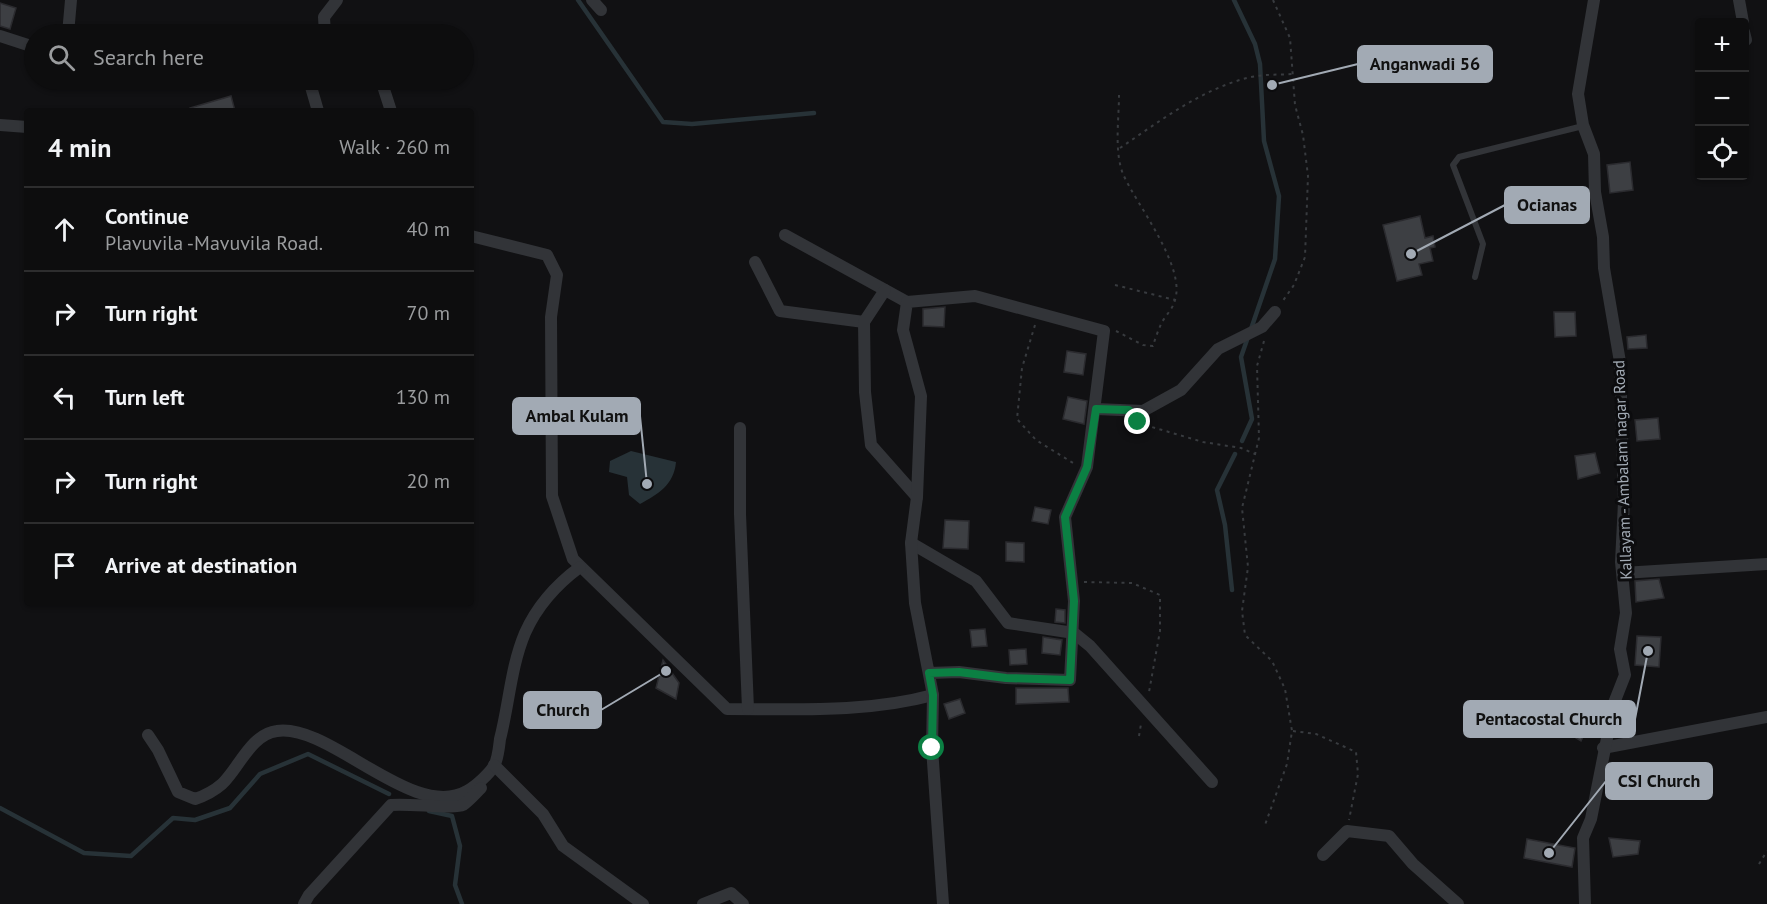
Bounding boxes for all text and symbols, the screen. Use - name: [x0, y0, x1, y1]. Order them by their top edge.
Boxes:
- map controls: [1695, 18, 1749, 180]
- button: +: [1695, 18, 1749, 72]
- search box: [24, 24, 474, 90]
- icon: search: [45, 41, 78, 74]
- text: Search here: [93, 43, 204, 71]
- callout: Anganwadi 56: [1358, 46, 1492, 82]
- text: Anganwadi 56: [1370, 52, 1480, 75]
- button: −: [1695, 72, 1749, 126]
- button: locate: [1695, 126, 1749, 180]
- text: 4 min: [48, 131, 111, 164]
- text: Walk · 260 m: [339, 134, 450, 160]
- callout: Ocianas: [1505, 187, 1589, 223]
- text: Ocianas: [1517, 193, 1577, 216]
- text: Continue: [105, 202, 189, 230]
- icon: ahead: [48, 213, 81, 246]
- text: 40 m: [407, 216, 450, 242]
- text: Plavuvila -Mavuvila Road.: [105, 230, 323, 256]
- icon: right: [48, 297, 81, 330]
- text: Turn right: [105, 299, 197, 327]
- text: 70 m: [407, 300, 450, 326]
- street label: Kallayam - Ambalam nagar Road: [1608, 360, 1636, 580]
- icon: left: [48, 381, 81, 414]
- text: Turn left: [105, 383, 185, 411]
- text: 130 m: [396, 384, 450, 410]
- callout: Ambal Kulam: [513, 398, 640, 434]
- text: Ambal Kulam: [526, 404, 629, 427]
- route end: [1124, 408, 1150, 434]
- icon: right: [48, 465, 81, 498]
- text: Turn right: [105, 467, 197, 495]
- text: 20 m: [407, 468, 450, 494]
- icon: arrive: [48, 549, 81, 582]
- text: Arrive at destination: [105, 551, 297, 579]
- callout: Church: [524, 692, 601, 728]
- text: Church: [536, 698, 590, 721]
- callout: Pentacostal Church: [1464, 701, 1635, 737]
- text: Pentacostal Church: [1476, 707, 1622, 730]
- route start: [918, 734, 944, 760]
- callout: CSI Church: [1606, 763, 1712, 799]
- text: CSI Church: [1618, 769, 1700, 792]

